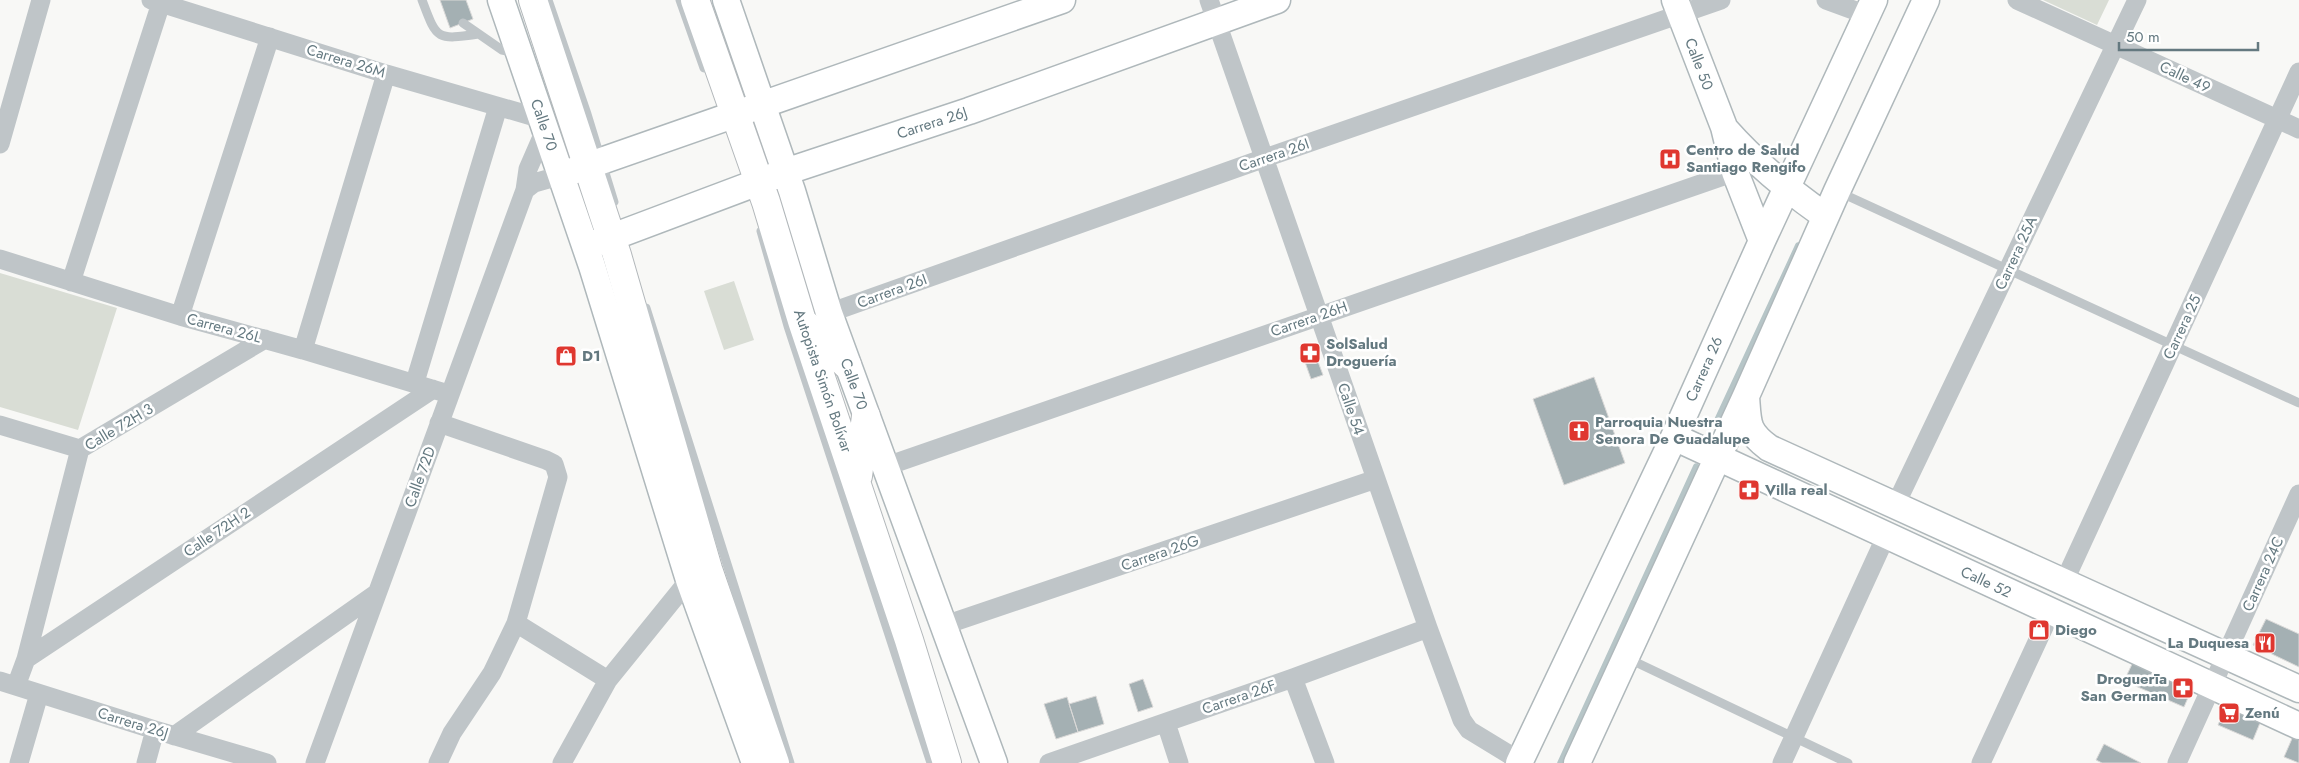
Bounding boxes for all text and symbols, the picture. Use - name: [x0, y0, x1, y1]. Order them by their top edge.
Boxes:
- scale bar: [2119, 20, 2258, 52]
- text: 50 m: [2126, 26, 2160, 48]
- street label: Calle 50: [1679, 35, 1719, 93]
- street label: Carrera 26M: [304, 39, 388, 83]
- street label: Calle 49: [2156, 56, 2214, 98]
- street label: Calle 70: [525, 96, 563, 154]
- street label: Carrera 26J: [894, 101, 970, 145]
- street label: Carrera 26I: [1236, 133, 1312, 177]
- place label: Centro de Salud Santiago Rengifo: [1686, 139, 1806, 178]
- hospital icon: Centro de Salud Santiago Rengifo: [1658, 147, 1682, 171]
- street label: Carrera 25A: [1989, 212, 2043, 293]
- street label: Carrera 26I: [854, 268, 930, 314]
- street label: Carrera 25: [2157, 291, 2207, 363]
- street label: Carrera 26H: [1268, 296, 1350, 342]
- street label: Autopista Simón Bolívar: [788, 306, 858, 456]
- street label: Carrera 26L: [184, 308, 264, 349]
- place label: SolSalud Droguería: [1326, 333, 1397, 372]
- street label: Carrera 26: [1680, 333, 1728, 405]
- pharmacy icon: SolSalud Droguería: [1298, 341, 1322, 365]
- shop icon: D1: [554, 344, 578, 368]
- place label: D1: [582, 345, 601, 367]
- street label: Calle 70: [835, 355, 873, 413]
- street label: Calle 54: [1332, 380, 1370, 438]
- street label: Calle 72H 3: [81, 398, 157, 456]
- place label: Parroquia Nuestra Senora De Guadalupe: [1595, 411, 1750, 450]
- church icon: Parroquia Nuestra Senora De Guadalupe: [1567, 419, 1591, 443]
- street label: Calle 72D: [399, 444, 441, 510]
- pharmacy icon: Villa real: [1737, 478, 1761, 502]
- place label: Villa real: [1764, 479, 1828, 501]
- street label: Calle 72H 2: [179, 501, 255, 563]
- street label: Carrera 26G: [1118, 529, 1202, 577]
- street label: Carrera 24C: [2237, 533, 2289, 615]
- street label: Calle 52: [1957, 561, 2015, 603]
- shop icon: Diego: [2027, 618, 2051, 642]
- place label: Diego: [2055, 619, 2097, 641]
- restaurant icon: La Duquesa: [2253, 631, 2277, 655]
- place label: La Duquesa: [2167, 632, 2249, 654]
- place label: Droguerīa San German: [2080, 668, 2167, 707]
- street label: Carrera 26F: [1199, 674, 1279, 720]
- pharmacy icon: Droguerīa San German: [2171, 676, 2195, 700]
- supermarket icon: Zenú: [2217, 701, 2241, 725]
- street label: Carrera 26J: [95, 702, 171, 744]
- place label: Zenú: [2245, 702, 2280, 724]

